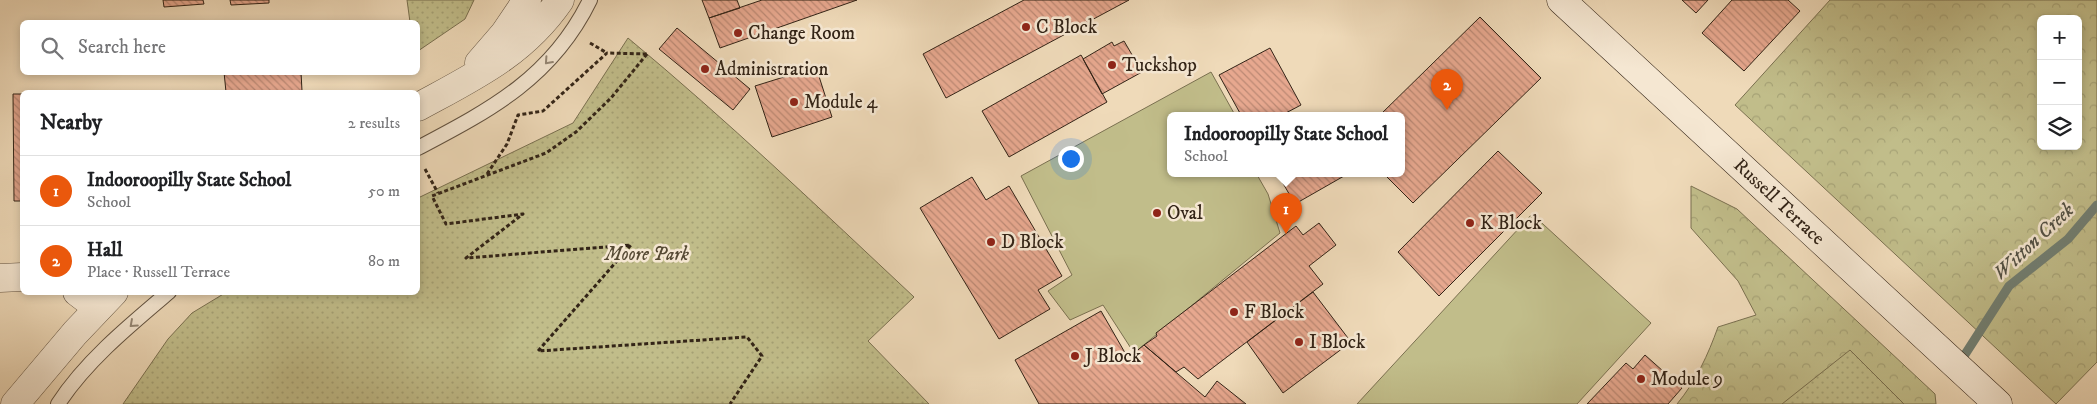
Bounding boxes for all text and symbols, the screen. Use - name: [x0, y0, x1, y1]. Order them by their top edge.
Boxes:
- map controls: [2037, 15, 2082, 150]
- button: +: [2037, 15, 2082, 60]
- place label: C Block: [1036, 16, 1098, 39]
- search box: [20, 20, 420, 75]
- marker: C Block: [1020, 21, 1032, 33]
- place label: Change Room: [748, 22, 855, 45]
- marker: Change Room: [732, 27, 744, 39]
- icon: search: [38, 34, 66, 62]
- text: Search here: [78, 36, 166, 59]
- place label: Tuckshop: [1122, 54, 1197, 77]
- one-way arrow: [544, 56, 553, 65]
- place label: Administration: [715, 58, 828, 81]
- marker: Tuckshop: [1106, 59, 1118, 71]
- button: −: [2037, 60, 2082, 105]
- marker: Administration: [699, 63, 711, 75]
- pin: 2: [1431, 69, 1463, 110]
- place label: Module 4: [804, 91, 879, 114]
- marker: Module 4: [788, 96, 800, 108]
- button: layers: [2037, 105, 2082, 150]
- text: Nearby: [40, 110, 102, 136]
- popup: [1167, 112, 1405, 177]
- text: 2 results: [348, 113, 400, 133]
- text: Indooroopilly State School: [1184, 123, 1388, 146]
- your location: [1058, 146, 1084, 172]
- text: School: [1184, 146, 1228, 166]
- street label: Russell Terrace: [1729, 154, 1830, 250]
- text: Indooroopilly State School: [87, 169, 291, 192]
- text: 1: [53, 181, 59, 201]
- text: 50 m: [368, 181, 400, 201]
- text: School: [87, 192, 131, 212]
- pin: 1: [1270, 193, 1302, 234]
- water label: Witton Creek: [1988, 198, 2080, 286]
- place label: Oval: [1167, 202, 1203, 225]
- marker: Oval: [1151, 207, 1163, 219]
- place label: K Block: [1480, 212, 1542, 235]
- marker: K Block: [1464, 217, 1476, 229]
- place label: D Block: [1001, 231, 1064, 254]
- marker: D Block: [985, 236, 997, 248]
- text: Hall: [87, 239, 122, 262]
- park label: Moore Park: [603, 243, 689, 266]
- text: 2: [52, 251, 60, 271]
- text: 80 m: [368, 251, 400, 271]
- text: Place · Russell Terrace: [87, 262, 230, 282]
- place label: F Block: [1244, 301, 1305, 324]
- marker: F Block: [1228, 306, 1240, 318]
- one-way arrow: [129, 319, 138, 328]
- place label: I Block: [1309, 331, 1366, 354]
- marker: I Block: [1293, 336, 1305, 348]
- place label: J Block: [1083, 345, 1142, 368]
- marker: J Block: [1069, 350, 1081, 362]
- place label: Module 9: [1651, 368, 1723, 391]
- marker: Module 9: [1635, 373, 1647, 385]

